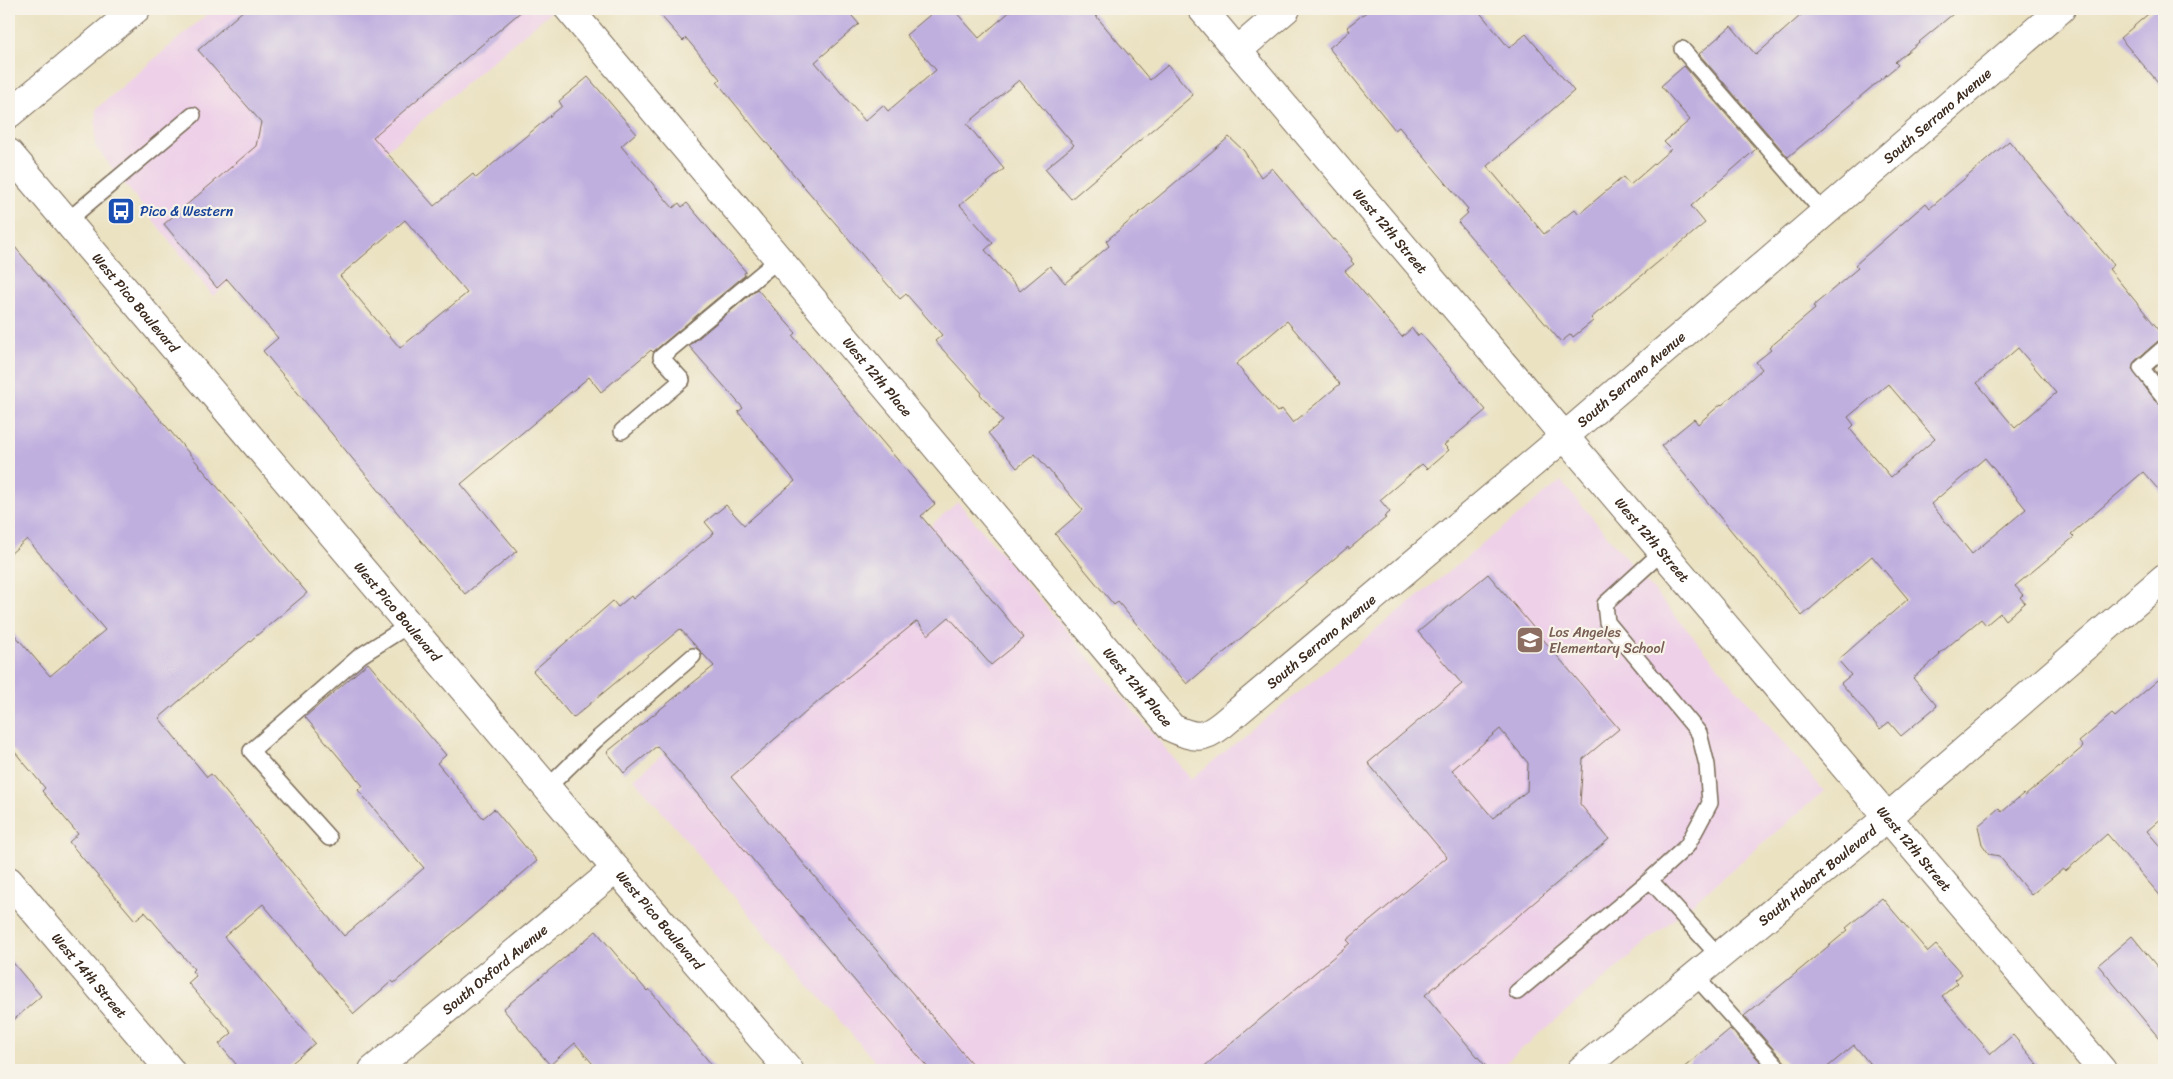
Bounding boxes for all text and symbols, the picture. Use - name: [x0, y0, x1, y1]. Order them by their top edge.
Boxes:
- street label: South Serrano Avenue: [1877, 61, 1997, 170]
- street label: West 12th Street: [1346, 182, 1434, 279]
- bus stop icon: Pico & Western: [106, 196, 136, 226]
- place label: Pico & Western: [140, 199, 234, 224]
- street label: West Pico Boulevard: [86, 247, 187, 359]
- street label: South Serrano Avenue: [1571, 325, 1691, 434]
- street label: West 12th Place: [836, 331, 919, 423]
- street label: West 12th Street: [1608, 491, 1696, 588]
- street label: West Pico Boulevard: [348, 556, 449, 668]
- street label: South Serrano Avenue: [1260, 588, 1382, 695]
- place label: Los Angeles Elementary School: [1549, 620, 1666, 661]
- school or university icon: Los Angeles Elementary School: [1515, 625, 1545, 655]
- street label: West 12th Place: [1096, 641, 1179, 733]
- street label: West 12th Street: [1870, 800, 1958, 897]
- street label: South Hobart Boulevard: [1752, 817, 1884, 932]
- street label: West Pico Boulevard: [610, 865, 711, 977]
- street label: South Oxford Avenue: [436, 918, 554, 1021]
- street label: West 14th Street: [45, 927, 134, 1024]

